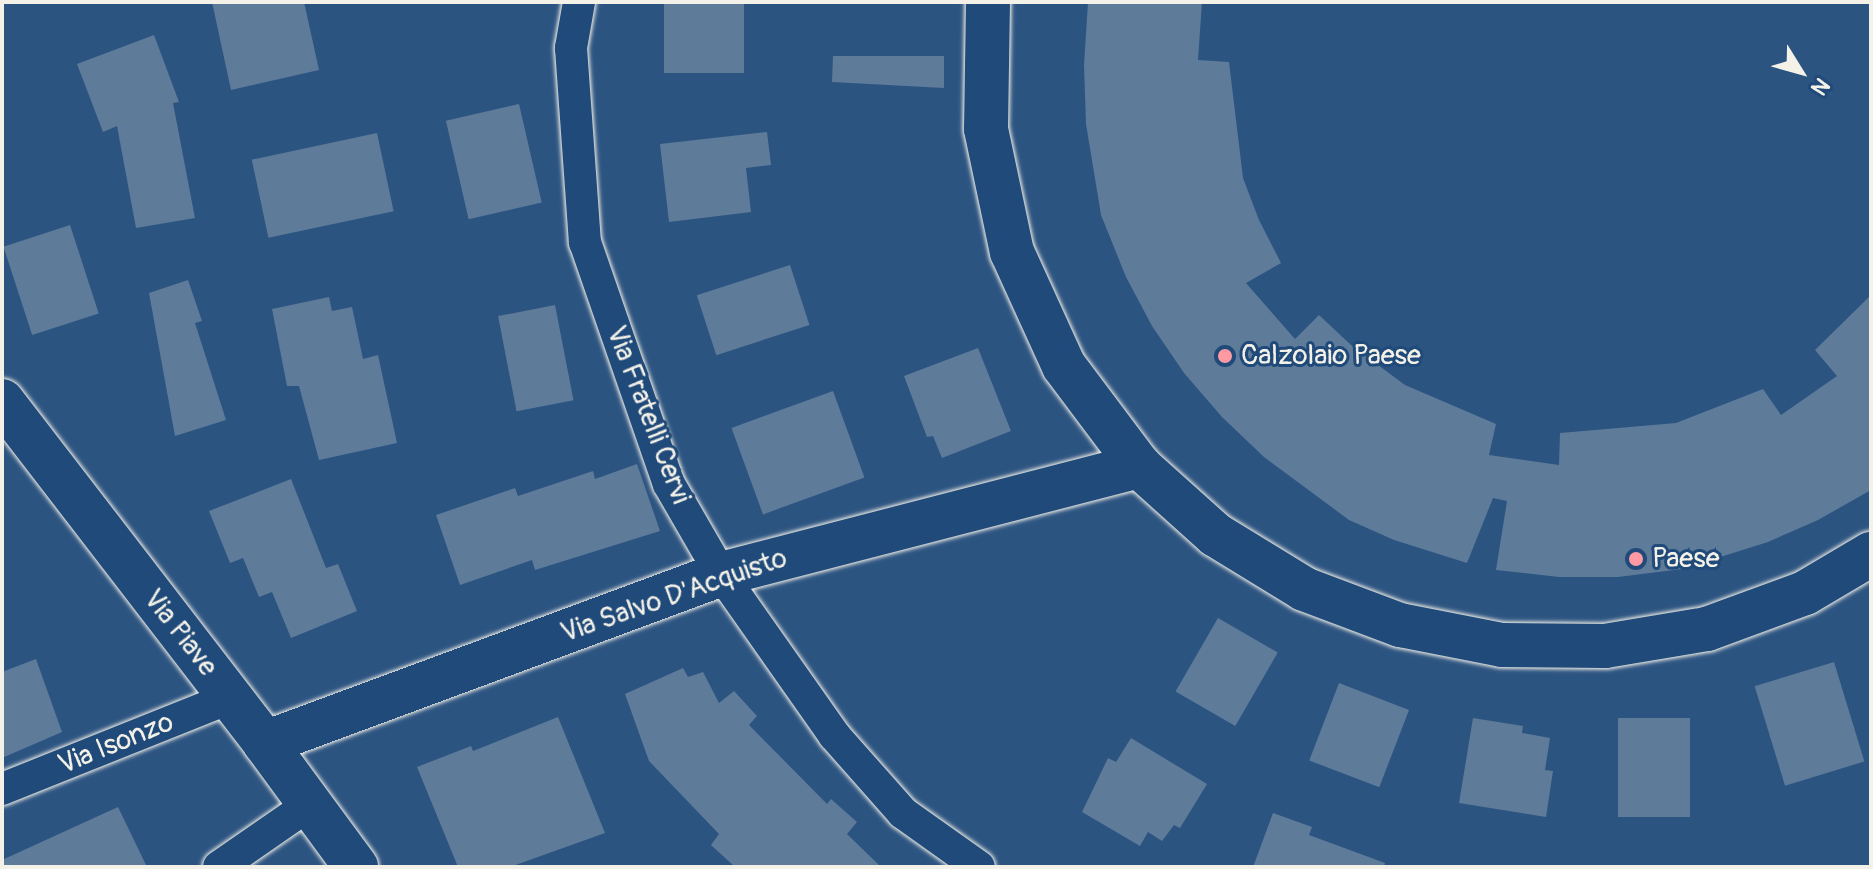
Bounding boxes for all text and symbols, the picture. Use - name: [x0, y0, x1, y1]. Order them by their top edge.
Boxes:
- north arrow: [1761, 32, 1841, 112]
- text: N: [1805, 72, 1836, 101]
- street label: Via Fratelli Cervi: [599, 321, 697, 509]
- place label: Calzolaio Paese: [1241, 339, 1421, 373]
- marker: Calzolaio Paese: [1216, 347, 1234, 365]
- street label: Via Salvo D'Acquisto: [556, 542, 792, 650]
- place label: Paese: [1652, 542, 1719, 576]
- marker: Paese: [1627, 550, 1645, 568]
- street label: Via Piave: [136, 583, 224, 683]
- street label: Via Isonzo: [53, 706, 179, 782]

